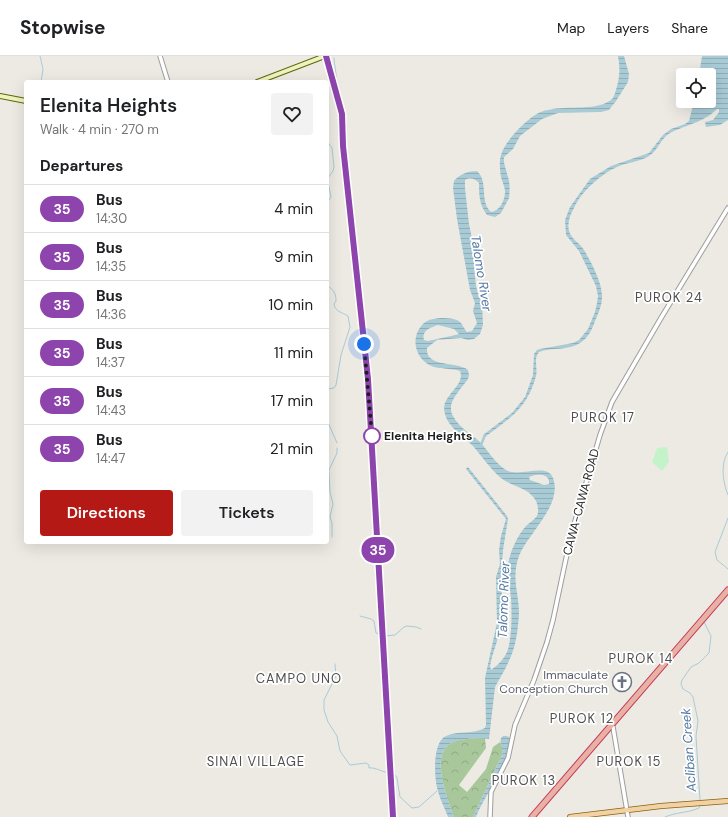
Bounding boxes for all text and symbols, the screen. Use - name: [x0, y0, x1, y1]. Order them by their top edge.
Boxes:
- text: Stopwise: [20, 15, 106, 40]
- text: Map: [557, 19, 585, 37]
- text: Layers: [607, 19, 649, 37]
- text: Share: [671, 19, 708, 37]
- map controls: [676, 68, 716, 108]
- button: locate: [676, 68, 716, 108]
- text: Elenita Heights: [40, 93, 177, 118]
- button: heart: [271, 93, 313, 135]
- text: Walk · 4 min · 270 m: [40, 121, 159, 138]
- text: Departures: [40, 156, 123, 176]
- text: Bus: [96, 190, 123, 210]
- text: 4 min: [274, 199, 313, 219]
- text: 35: [53, 200, 71, 218]
- text: 14:30: [96, 210, 127, 227]
- water label: Talomo River: [467, 234, 496, 314]
- text: Bus: [96, 238, 123, 258]
- text: 9 min: [274, 247, 313, 267]
- text: 35: [53, 248, 71, 266]
- text: 14:35: [96, 258, 126, 275]
- text: Bus: [96, 286, 123, 306]
- district label: PUROK 24: [635, 289, 703, 306]
- text: 10 min: [268, 295, 313, 315]
- text: 35: [53, 296, 71, 314]
- text: 14:36: [96, 306, 126, 323]
- text: Bus: [96, 334, 123, 354]
- your location: [354, 334, 374, 354]
- text: 11 min: [274, 343, 313, 363]
- text: 35: [53, 344, 71, 362]
- text: 14:37: [96, 354, 125, 371]
- text: Bus: [96, 382, 123, 402]
- text: 17 min: [271, 391, 313, 411]
- text: 35: [53, 392, 71, 410]
- text: 14:43: [96, 402, 126, 419]
- district label: PUROK 17: [571, 409, 635, 426]
- marker: Elenita Heights: [363, 427, 381, 445]
- place label: Elenita Heights: [384, 428, 472, 444]
- text: Bus: [96, 430, 123, 450]
- text: 21 min: [270, 439, 313, 459]
- text: 35: [53, 440, 71, 458]
- street label: CAWA-CAWA ROAD: [559, 447, 603, 557]
- text: 14:47: [96, 450, 125, 467]
- button: Directions: [40, 490, 173, 536]
- button: Tickets: [181, 490, 313, 536]
- line badge: 35: [360, 537, 396, 563]
- text: 35: [369, 541, 387, 559]
- water label: Talomo River: [494, 560, 513, 639]
- district label: PUROK 14: [609, 650, 673, 667]
- place label: Immaculate Conception Church: [499, 667, 608, 697]
- district label: CAMPO UNO: [256, 670, 342, 687]
- church icon: Immaculate Conception Church: [611, 671, 633, 693]
- water label: Acliban Creek: [677, 707, 700, 793]
- district label: PUROK 12: [550, 710, 614, 727]
- district label: SINAI VILLAGE: [207, 753, 305, 770]
- district label: PUROK 15: [597, 753, 661, 770]
- district label: PUROK 13: [492, 772, 556, 789]

